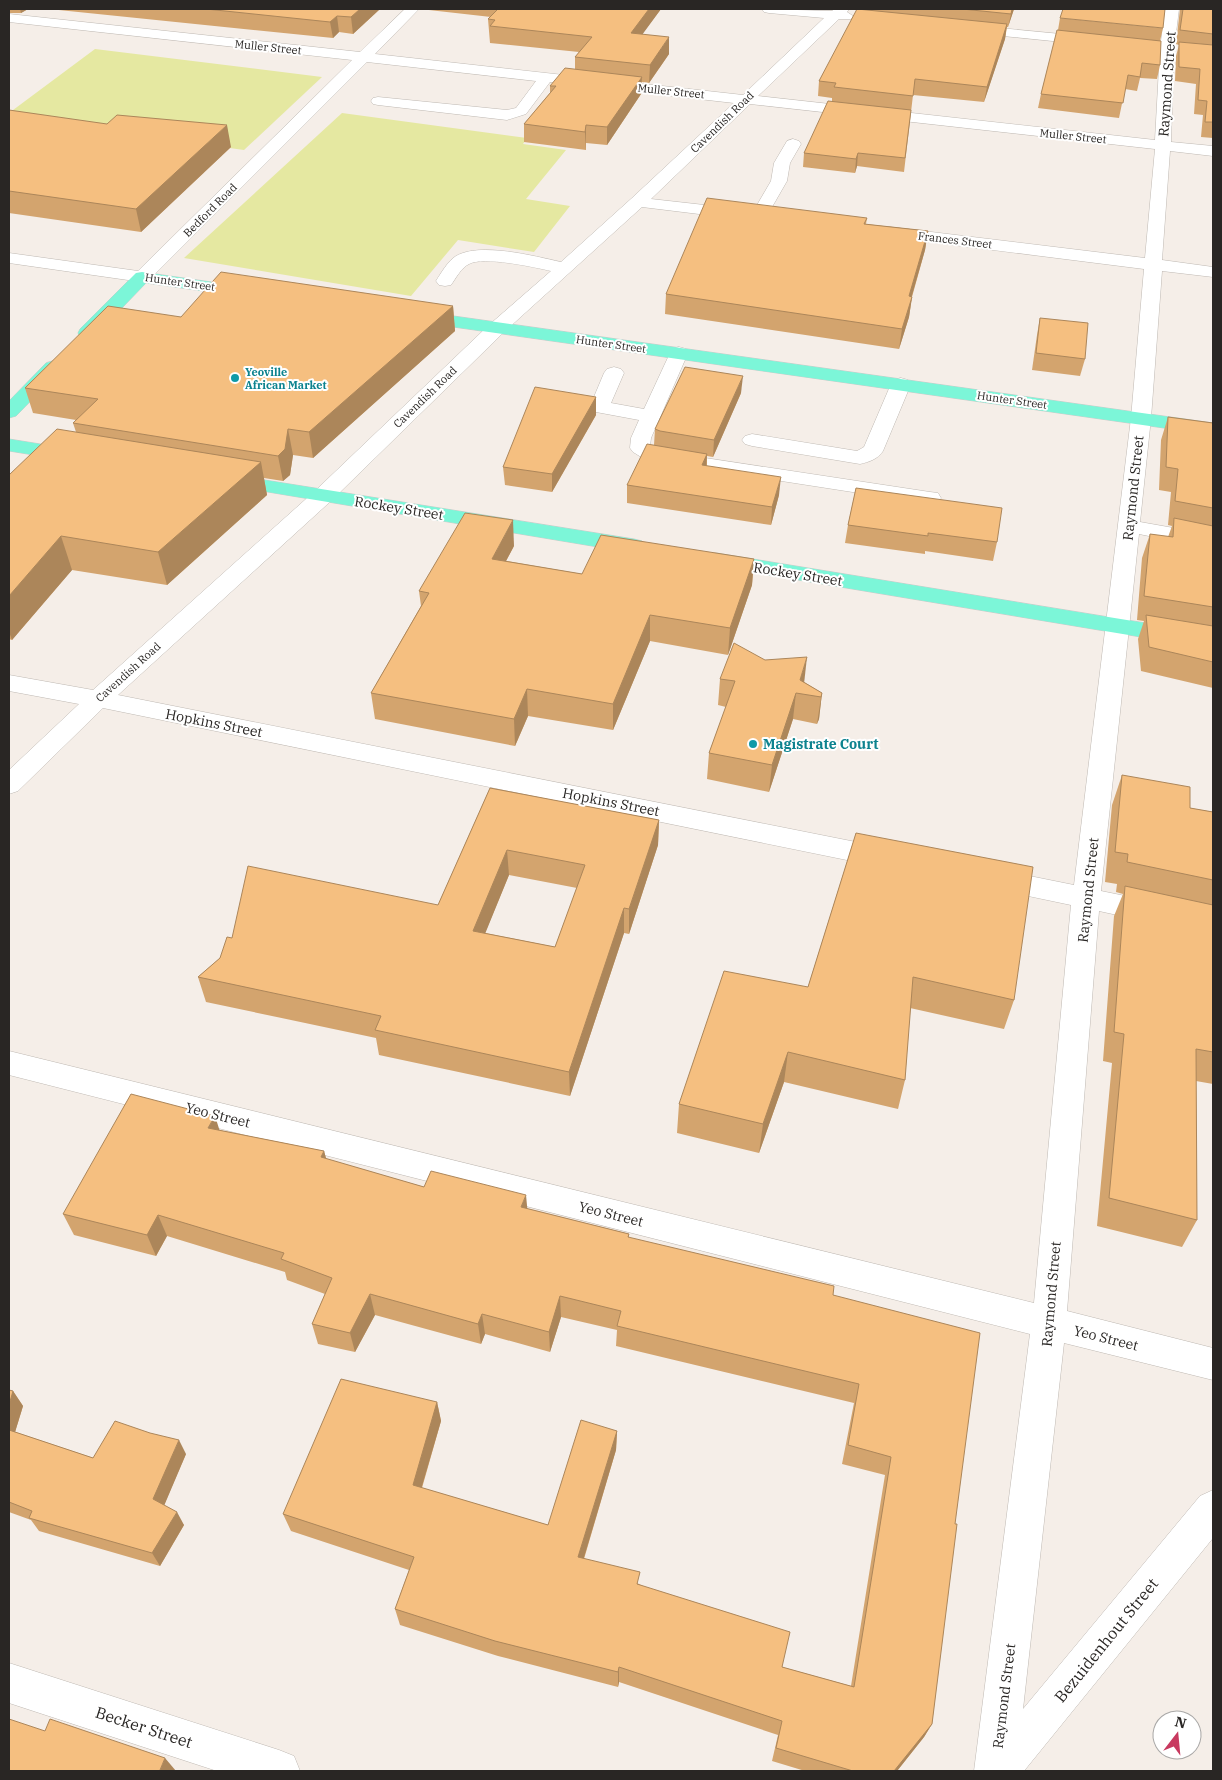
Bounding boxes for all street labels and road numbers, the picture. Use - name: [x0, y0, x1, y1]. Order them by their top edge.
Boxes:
- street label: Raymond Street: [1154, 31, 1180, 137]
- street label: Muller Street: [234, 37, 302, 57]
- street label: Muller Street: [637, 81, 705, 101]
- street label: Cavendish Road: [687, 88, 757, 156]
- street label: Muller Street: [1039, 126, 1107, 146]
- street label: Bedford Road: [180, 180, 240, 240]
- street label: Frances Street: [917, 228, 993, 252]
- street label: Hunter Street: [144, 270, 216, 294]
- street label: Hunter Street: [575, 332, 647, 356]
- street label: Cavendish Road: [390, 363, 460, 431]
- street label: Hunter Street: [976, 388, 1048, 412]
- street label: Raymond Street: [1119, 434, 1147, 541]
- street label: Rockey Street: [353, 492, 445, 524]
- street label: Rockey Street: [752, 558, 844, 590]
- street label: Cavendish Road: [93, 639, 164, 705]
- street label: Hopkins Street: [164, 705, 264, 741]
- street label: Hopkins Street: [561, 784, 661, 820]
- street label: Raymond Street: [1074, 836, 1102, 943]
- street label: Yeo Street: [184, 1098, 252, 1132]
- street label: Yeo Street: [577, 1197, 645, 1231]
- street label: Raymond Street: [1037, 1241, 1065, 1347]
- street label: Yeo Street: [1072, 1321, 1140, 1355]
- street label: Bezuidenhout Street: [1050, 1574, 1162, 1706]
- street label: Raymond Street: [989, 1642, 1019, 1750]
- street label: Becker Street: [93, 1702, 195, 1752]

